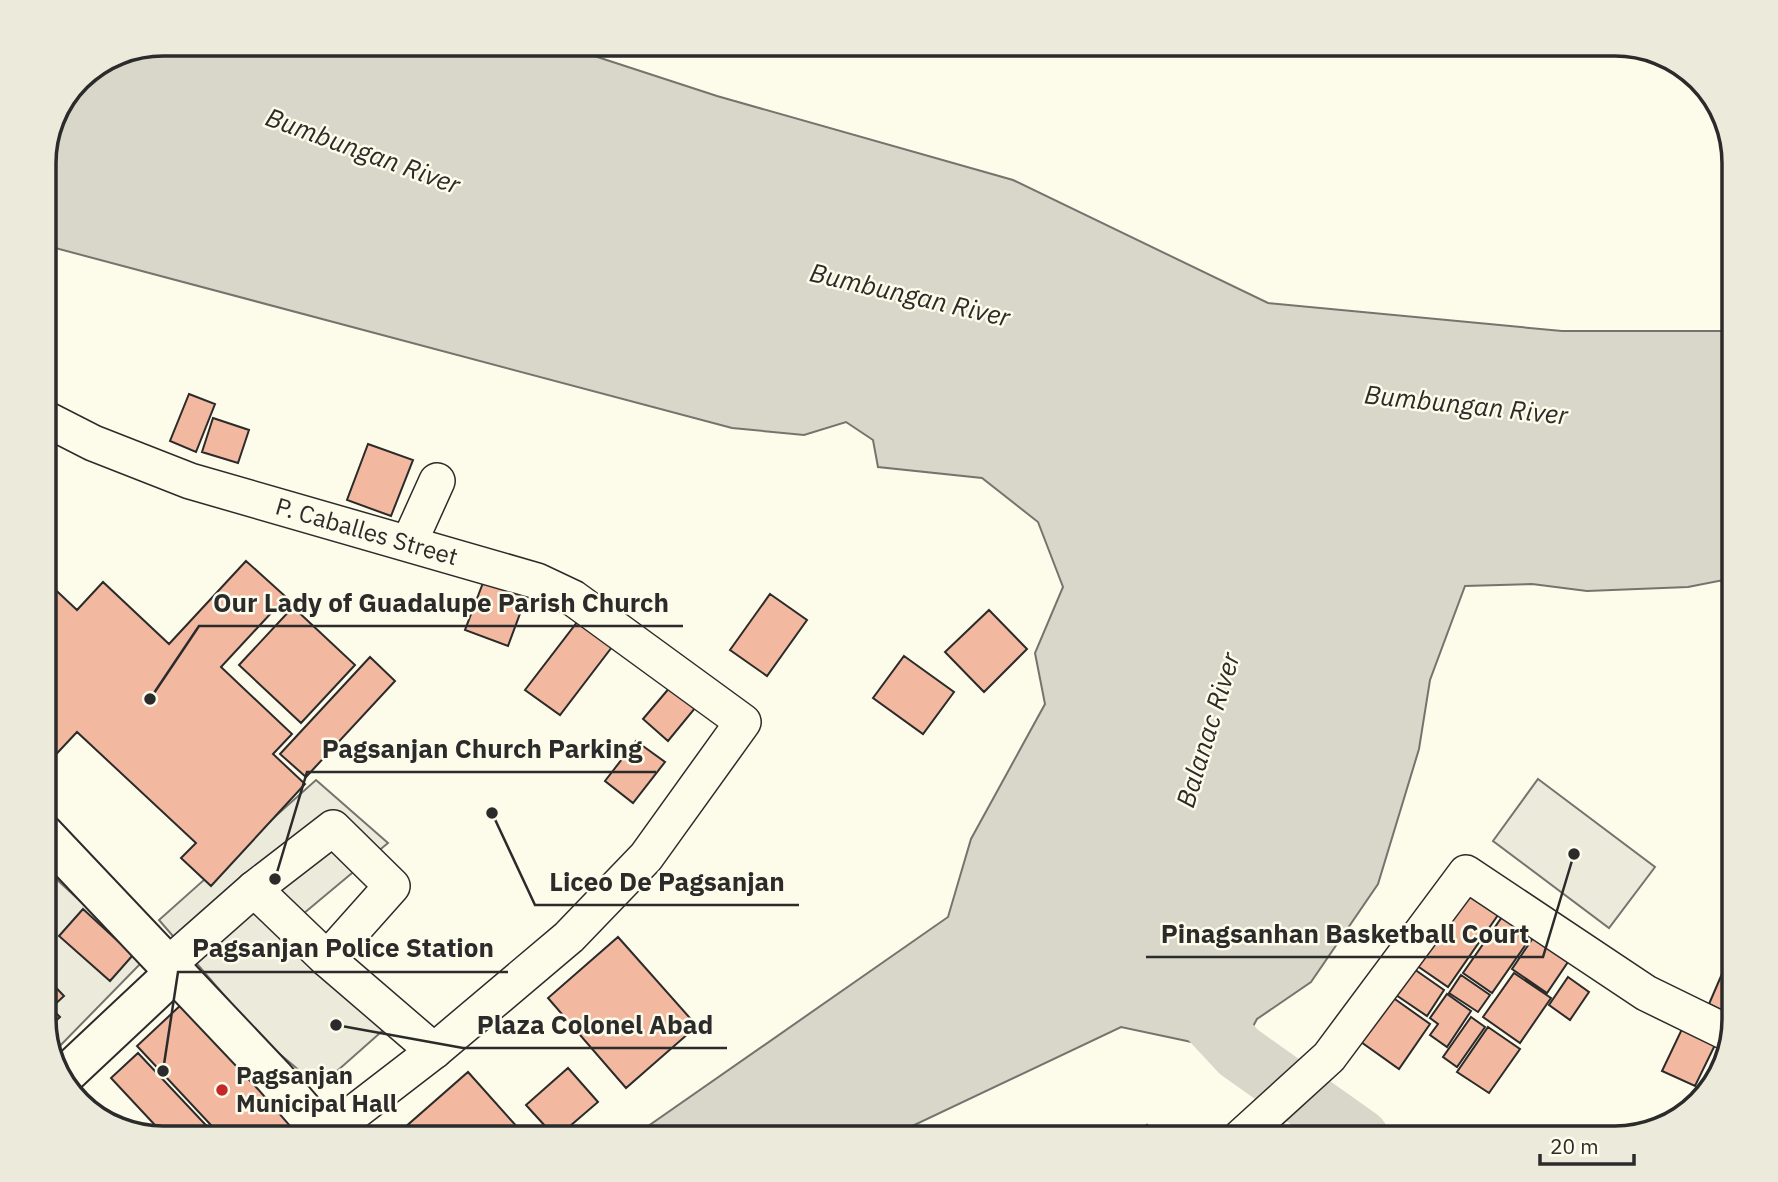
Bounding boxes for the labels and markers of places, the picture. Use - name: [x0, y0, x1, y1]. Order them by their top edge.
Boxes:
- callout: Our Lady of Guadalupe Parish Church: [199, 579, 683, 626]
- callout: Pagsanjan Church Parking: [307, 725, 656, 772]
- callout: Liceo De Pagsanjan: [535, 858, 799, 905]
- callout: Pinagsanhan Basketball Court: [1146, 910, 1543, 957]
- callout: Pagsanjan Police Station: [178, 925, 508, 972]
- callout: Plaza Colonel Abad: [463, 1001, 727, 1048]
- place label: Pagsanjan Municipal Hall: [236, 1059, 397, 1119]
- marker: Pagsanjan Municipal Hall: [214, 1082, 230, 1098]

